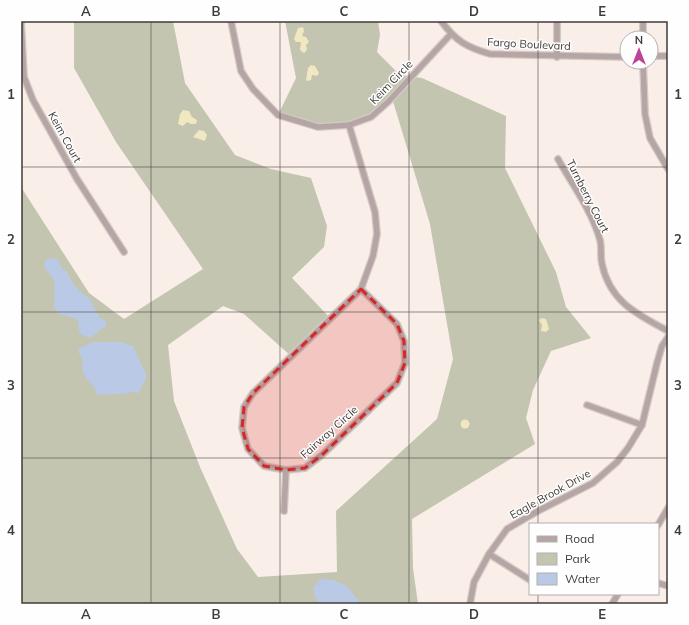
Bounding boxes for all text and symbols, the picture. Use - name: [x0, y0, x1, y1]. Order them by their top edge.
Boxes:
- text: A: [81, 3, 91, 19]
- text: B: [212, 3, 221, 19]
- text: C: [340, 3, 349, 19]
- text: D: [469, 3, 479, 19]
- text: E: [598, 3, 606, 19]
- north arrow: [619, 30, 659, 70]
- text: N: [635, 33, 643, 47]
- street label: Fargo Boulevard: [487, 35, 571, 53]
- street label: Keim Circle: [366, 57, 416, 107]
- text: 1: [7, 86, 15, 102]
- text: 1: [674, 86, 682, 102]
- street label: Keim Court: [45, 109, 85, 165]
- street label: Turnberry Court: [564, 157, 612, 235]
- text: 2: [7, 231, 15, 247]
- text: 2: [674, 231, 682, 247]
- text: 3: [7, 377, 15, 393]
- text: 3: [674, 377, 682, 393]
- street label: Fairway Circle: [297, 403, 361, 461]
- street label: Eagle Brook Drive: [507, 466, 593, 522]
- text: 4: [7, 522, 15, 538]
- text: 4: [674, 522, 682, 538]
- legend: [529, 523, 659, 595]
- text: Road: [565, 531, 594, 546]
- text: Park: [565, 551, 591, 566]
- text: Water: [565, 571, 601, 586]
- text: A: [81, 606, 91, 622]
- text: B: [212, 606, 221, 622]
- text: C: [340, 606, 349, 622]
- text: D: [469, 606, 479, 622]
- text: E: [598, 606, 606, 622]

